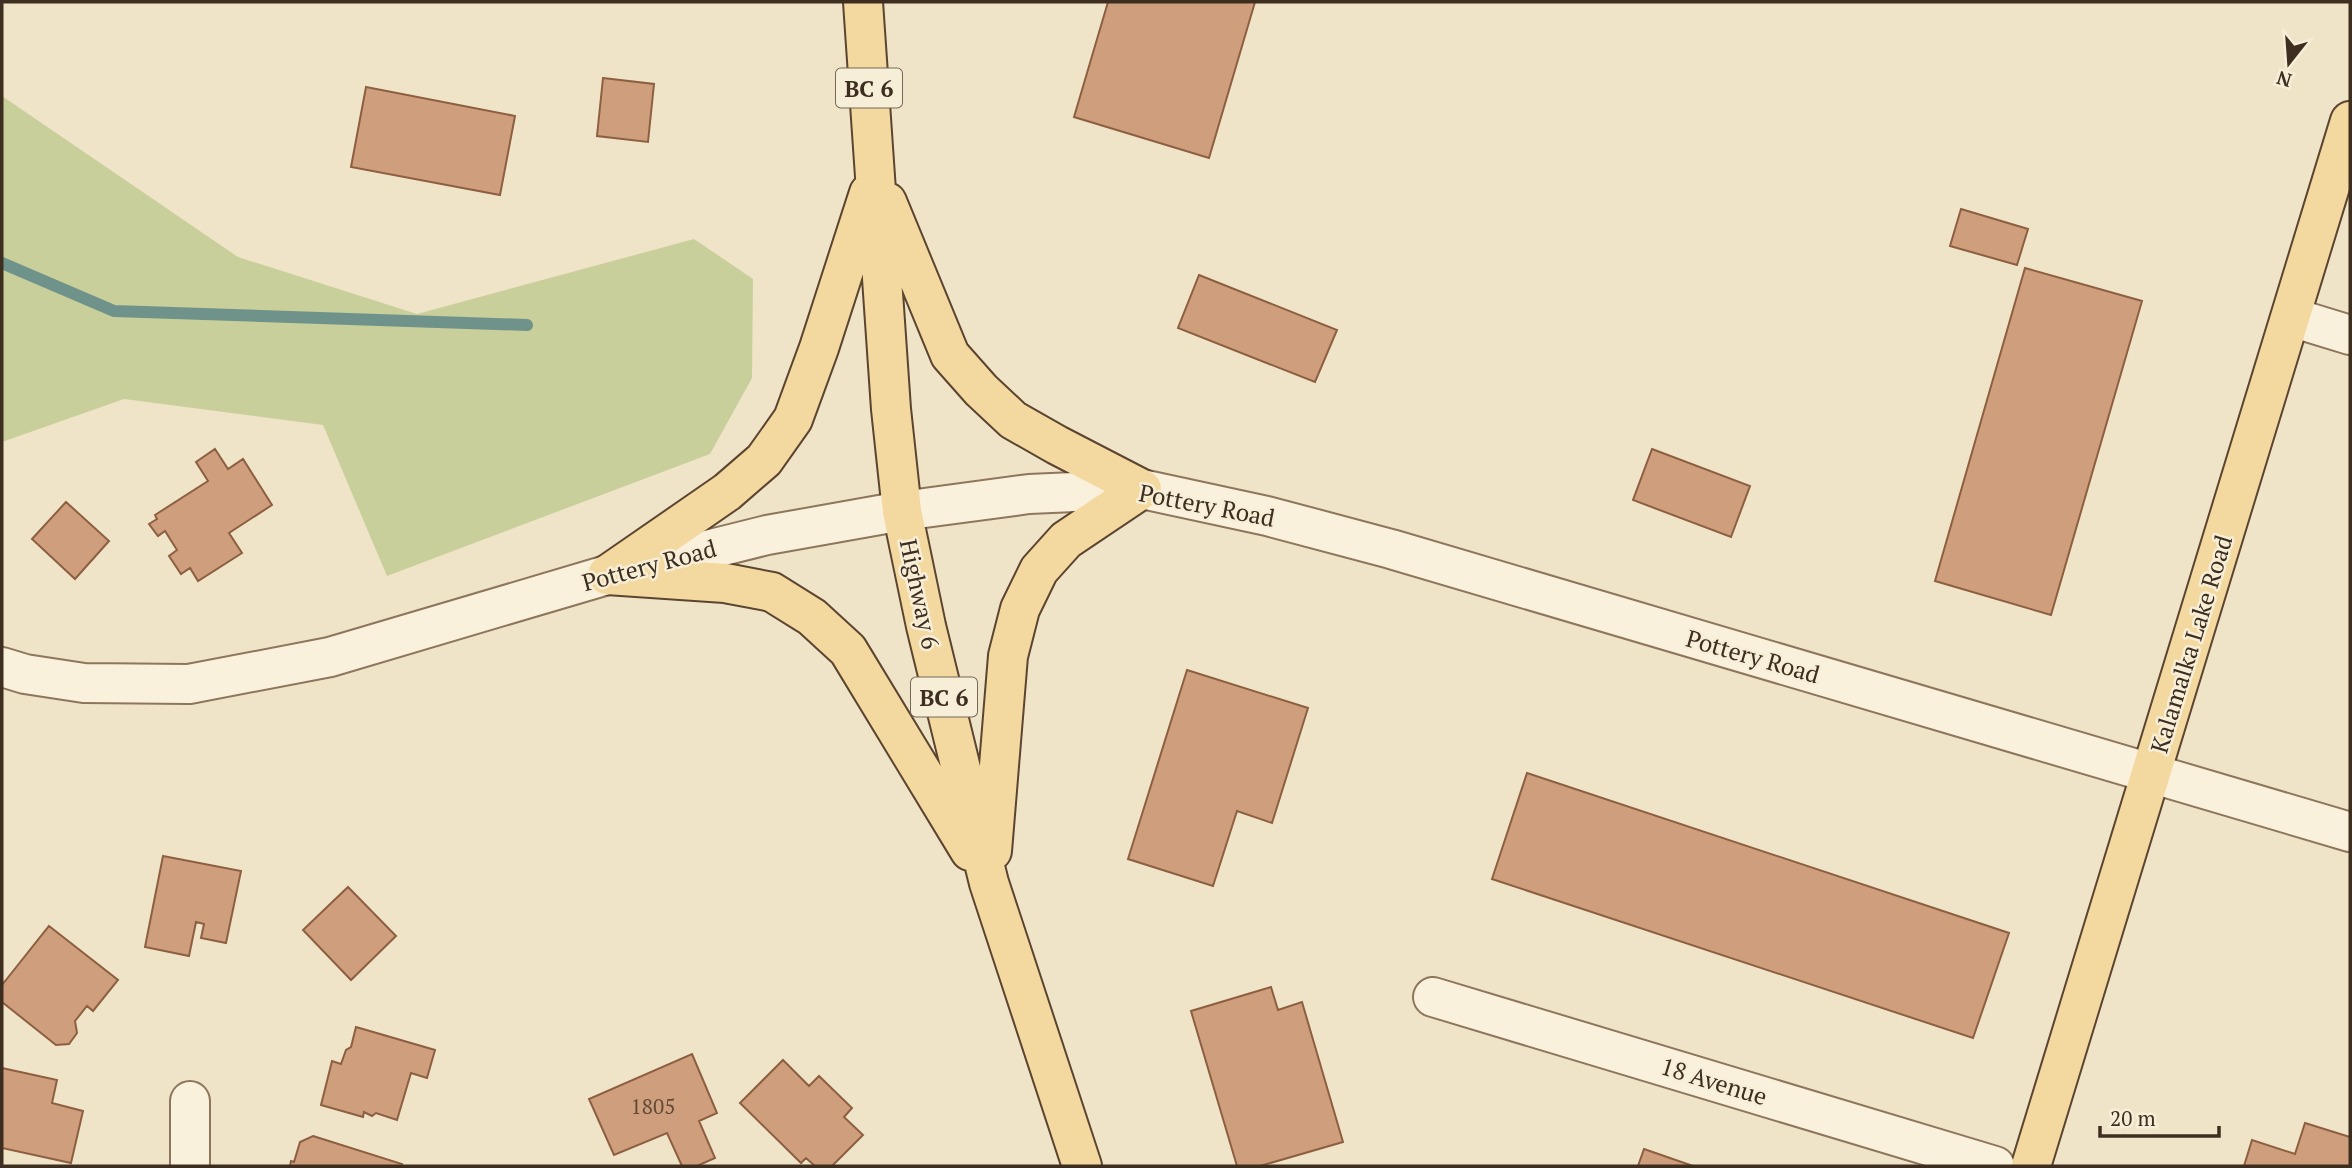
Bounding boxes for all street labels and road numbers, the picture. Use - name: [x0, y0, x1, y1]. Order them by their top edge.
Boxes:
- road number: BC 6: [836, 68, 902, 108]
- street label: Pottery Road: [1136, 476, 1278, 534]
- street label: Kalamalka Lake Road: [2143, 531, 2239, 757]
- street label: Pottery Road: [578, 532, 720, 598]
- street label: Highway 6: [893, 536, 947, 652]
- street label: Pottery Road: [1682, 622, 1824, 690]
- road number: BC 6: [911, 678, 977, 716]
- street label: 18 Avenue: [1657, 1050, 1771, 1112]

